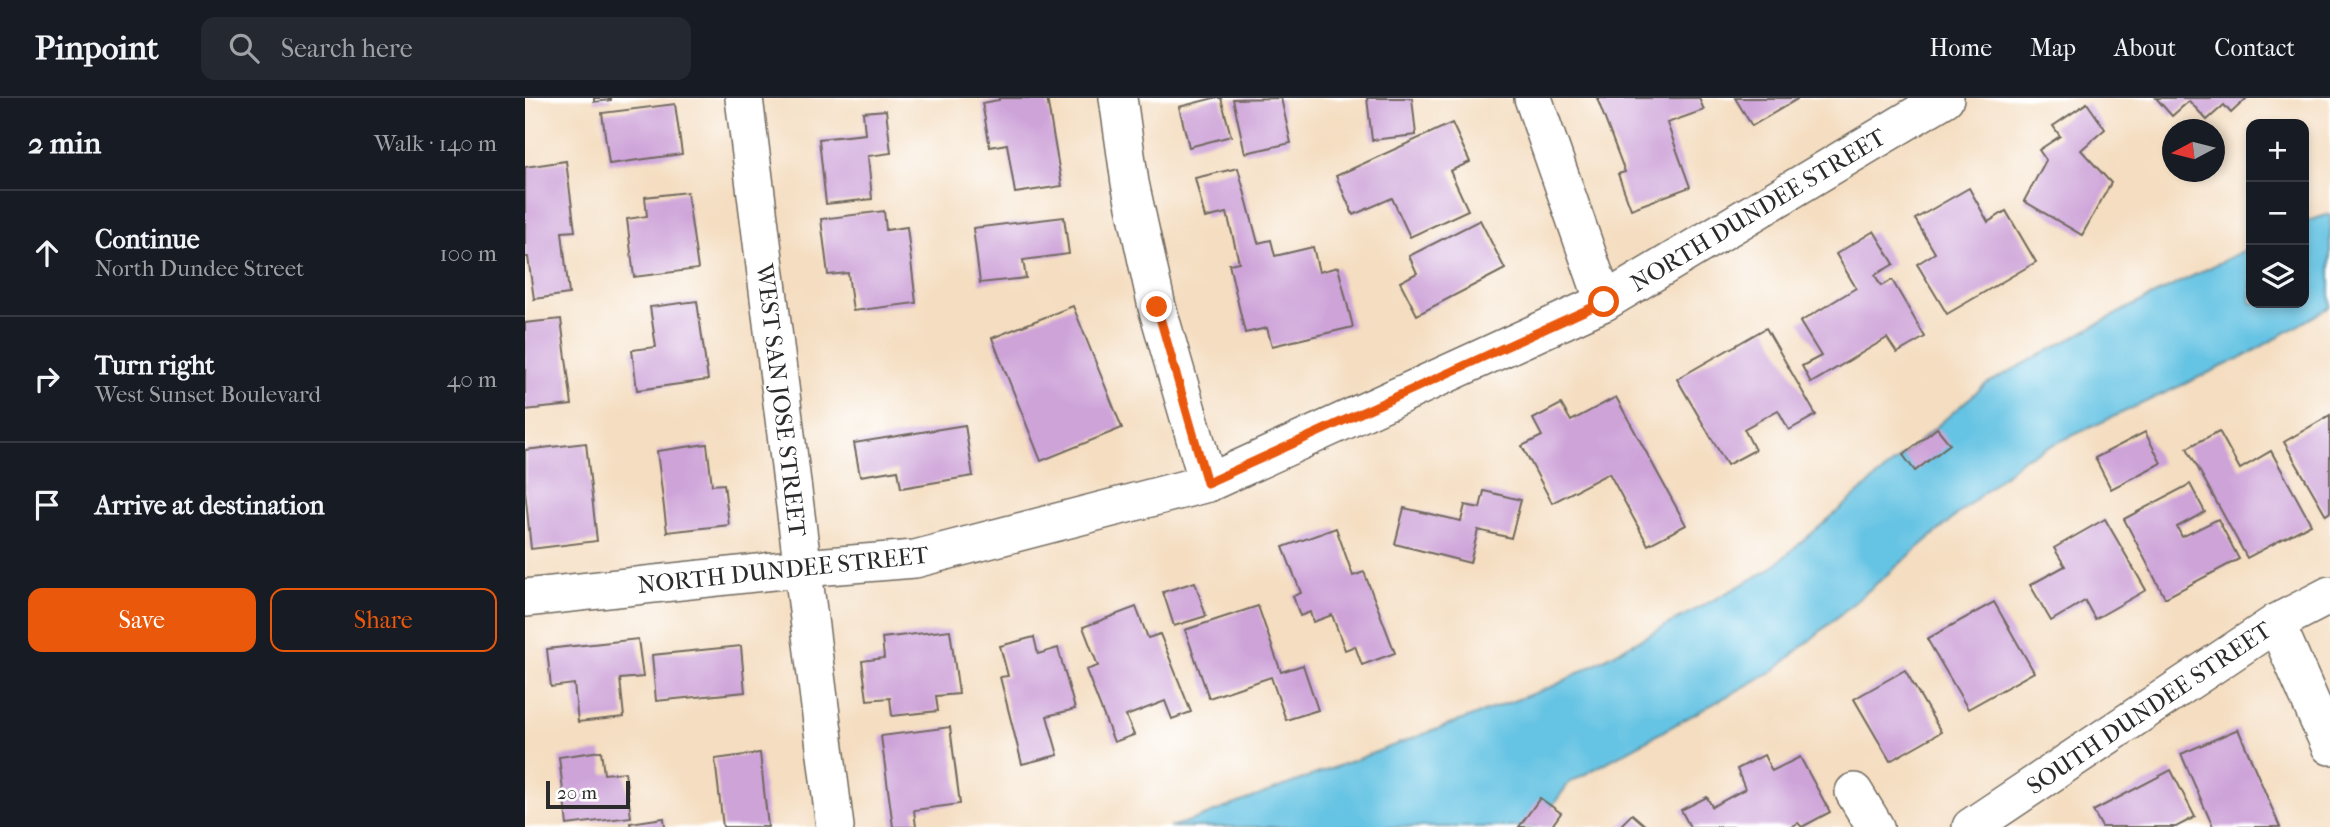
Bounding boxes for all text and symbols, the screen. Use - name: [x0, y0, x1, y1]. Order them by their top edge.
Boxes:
- search box: [201, 17, 691, 80]
- text: Pinpoint: [35, 29, 159, 68]
- icon: search: [225, 29, 263, 67]
- text: Search here: [281, 33, 413, 64]
- text: Home: [1930, 34, 1992, 62]
- text: Map: [2030, 34, 2076, 62]
- text: About: [2114, 34, 2176, 62]
- text: Contact: [2214, 34, 2295, 62]
- north arrow: [2162, 119, 2225, 182]
- map controls: [2246, 119, 2309, 308]
- button: +: [2246, 119, 2309, 182]
- street label: NORTH DUNDEE STREET: [1625, 122, 1891, 297]
- text: 2 min: [28, 126, 101, 161]
- text: Walk · 140 m: [374, 130, 497, 157]
- button: −: [2246, 182, 2309, 245]
- text: Continue: [95, 224, 200, 255]
- icon: ahead: [28, 234, 66, 272]
- text: 100 m: [439, 240, 497, 267]
- button: layers: [2246, 245, 2309, 308]
- text: North Dundee Street: [95, 255, 304, 282]
- street label: WEST SAN JOSE STREET: [750, 261, 812, 539]
- route start: [1588, 286, 1619, 317]
- route end: [1141, 291, 1172, 322]
- text: Turn right: [95, 350, 215, 381]
- icon: right: [28, 360, 66, 398]
- text: 40 m: [447, 366, 497, 393]
- text: West Sunset Boulevard: [95, 381, 321, 408]
- icon: arrive: [28, 486, 66, 524]
- text: Arrive at destination: [95, 490, 325, 521]
- street label: NORTH DUNDEE STREET: [636, 541, 931, 599]
- button: Save: [28, 588, 256, 652]
- button: Share: [270, 588, 497, 652]
- street label: SOUTH DUNDEE STREET: [2021, 615, 2277, 800]
- scale bar: [546, 778, 630, 810]
- text: 20 m: [557, 782, 597, 804]

